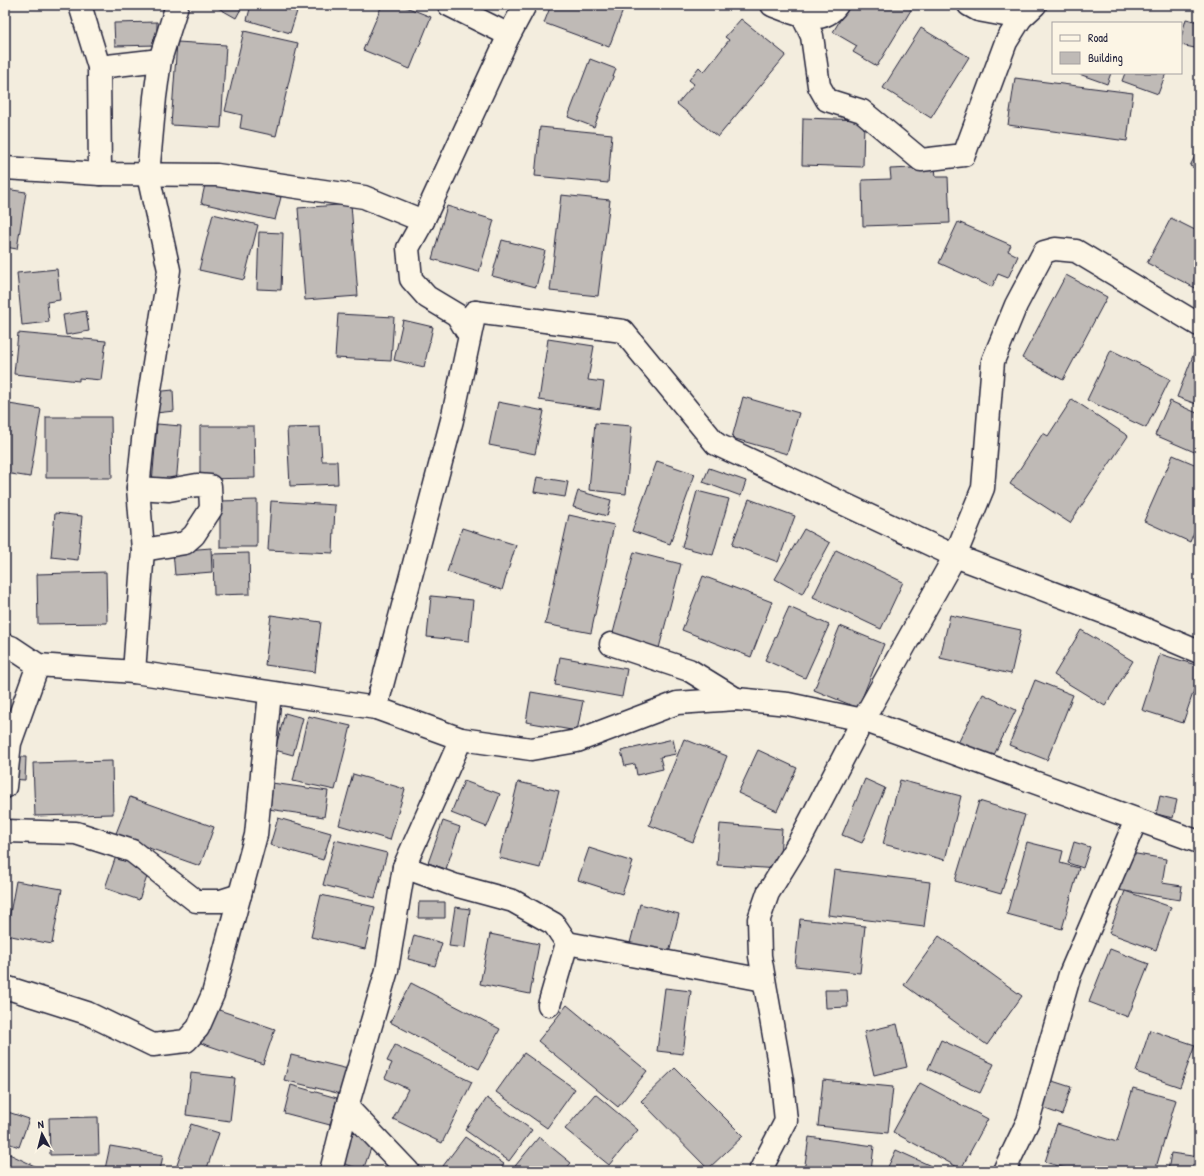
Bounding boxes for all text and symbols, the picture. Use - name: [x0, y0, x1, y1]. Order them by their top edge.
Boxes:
- legend: [1052, 22, 1182, 74]
- text: Road: [1088, 29, 1108, 46]
- text: Building: [1088, 49, 1123, 66]
- north arrow: [22, 1114, 62, 1154]
- text: N: [37, 1117, 45, 1131]

